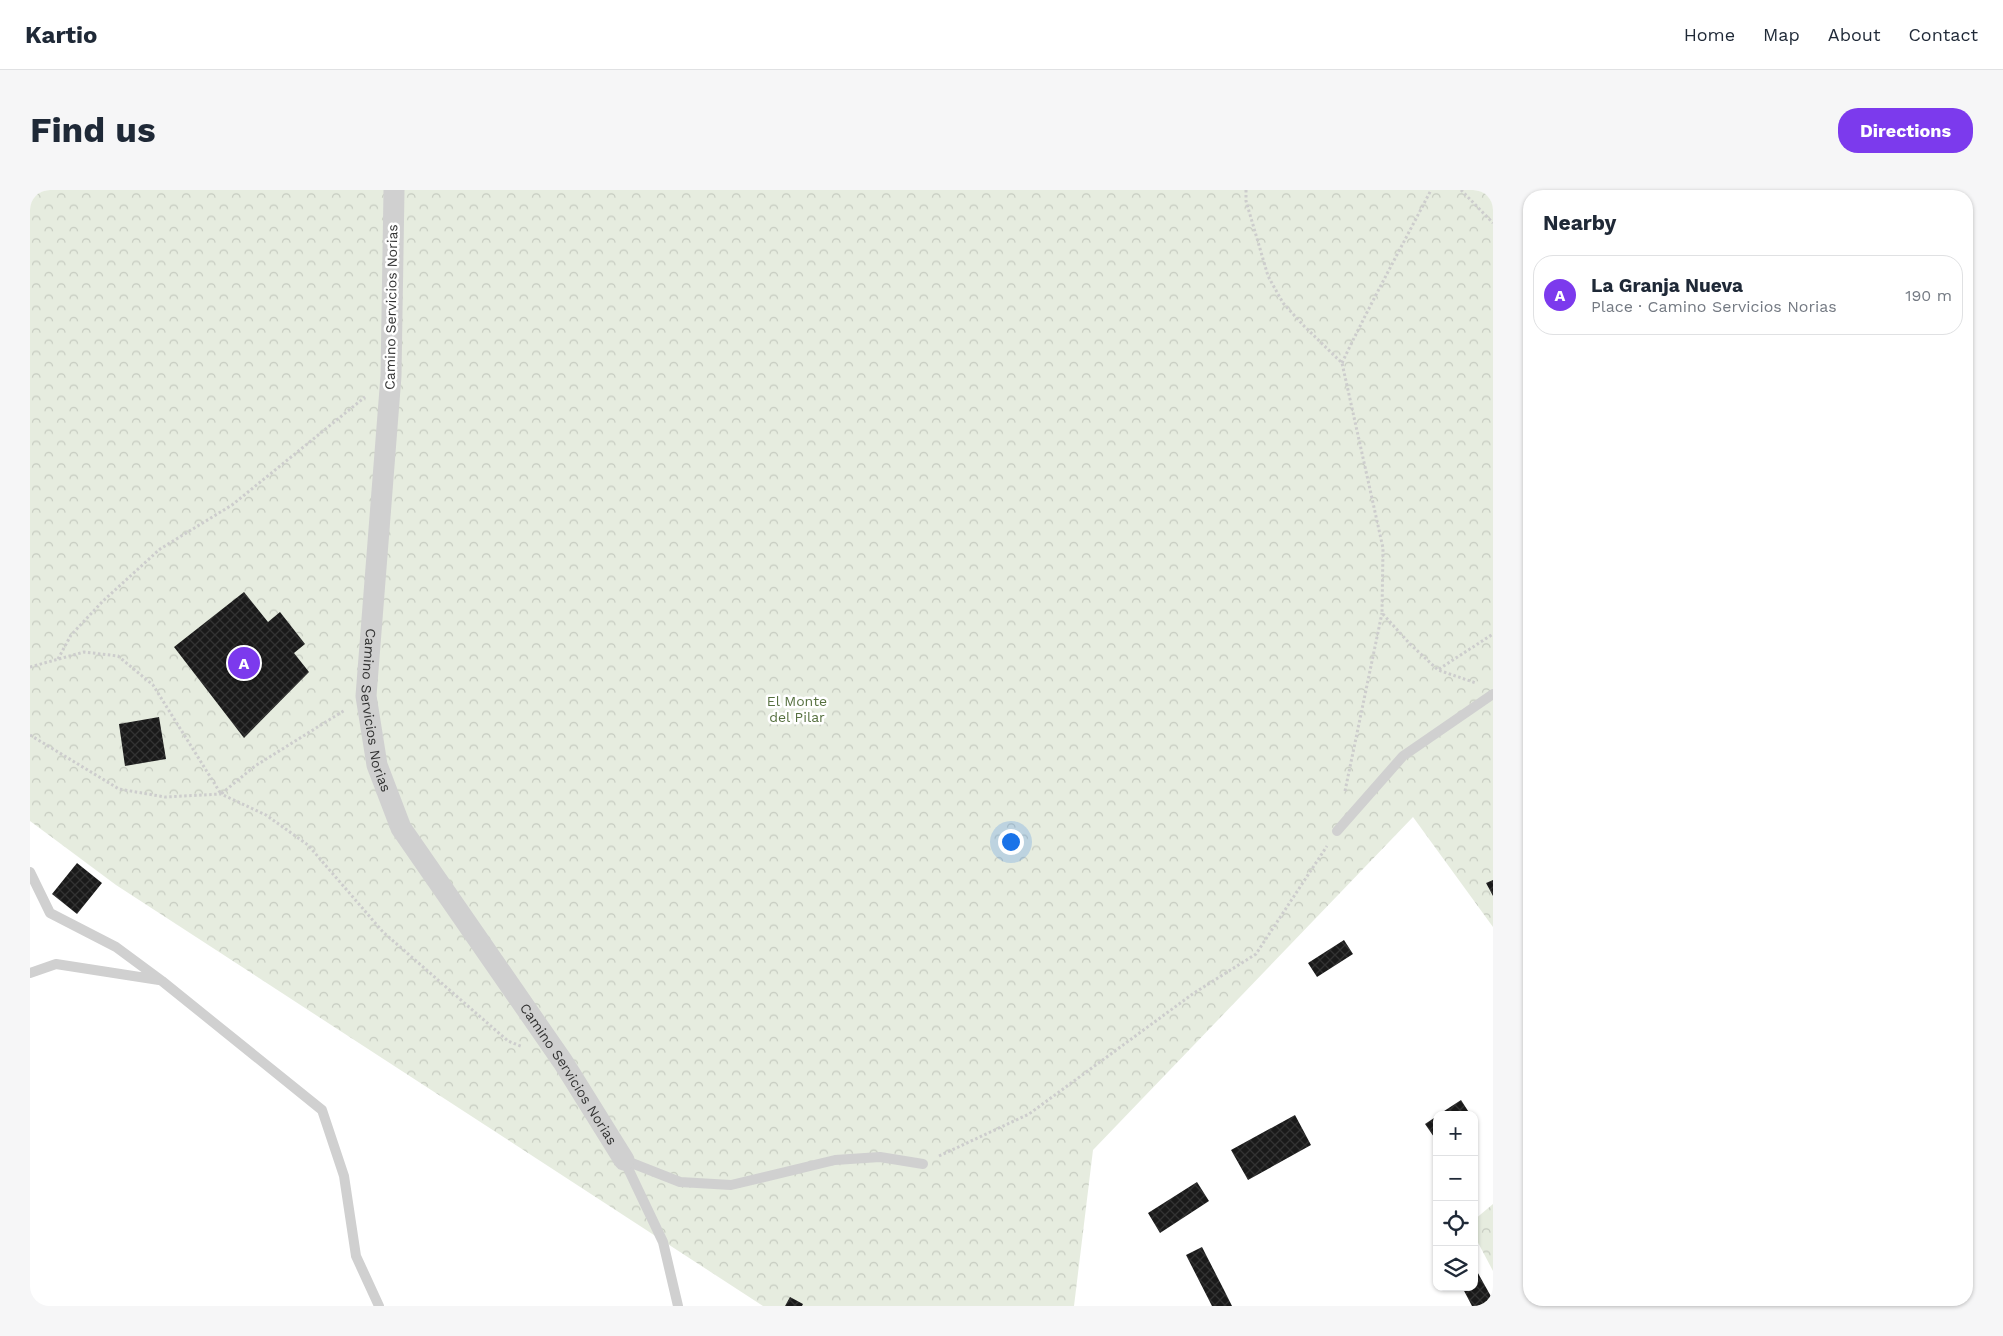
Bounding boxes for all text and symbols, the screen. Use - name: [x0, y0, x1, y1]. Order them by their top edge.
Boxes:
- text: Kartio: [25, 21, 97, 49]
- text: Home: [1684, 24, 1735, 45]
- text: Map: [1763, 24, 1800, 45]
- text: About: [1828, 24, 1880, 45]
- text: Contact: [1908, 24, 1978, 45]
- button: Directions: [1838, 108, 1973, 153]
- text: Find us: [30, 109, 156, 151]
- text: Nearby: [1543, 210, 1616, 235]
- street label: Camino Servicios Norias: [382, 224, 400, 390]
- text: La Granja Nueva: [1591, 274, 1743, 297]
- text: A: [1555, 286, 1565, 305]
- text: 190 m: [1905, 286, 1952, 305]
- text: Place · Camino Servicios Norias: [1591, 297, 1837, 316]
- street label: Camino Servicios Norias: [358, 628, 394, 794]
- pin: A: [228, 644, 260, 682]
- park label: El Monte del Pilar: [767, 693, 827, 725]
- your location: [998, 829, 1024, 855]
- street label: Camino Servicios Norias: [517, 1000, 621, 1148]
- map controls: [1433, 1111, 1478, 1291]
- button: +: [1433, 1111, 1478, 1156]
- button: −: [1433, 1156, 1478, 1201]
- button: locate: [1433, 1201, 1478, 1246]
- button: layers: [1433, 1246, 1478, 1291]

